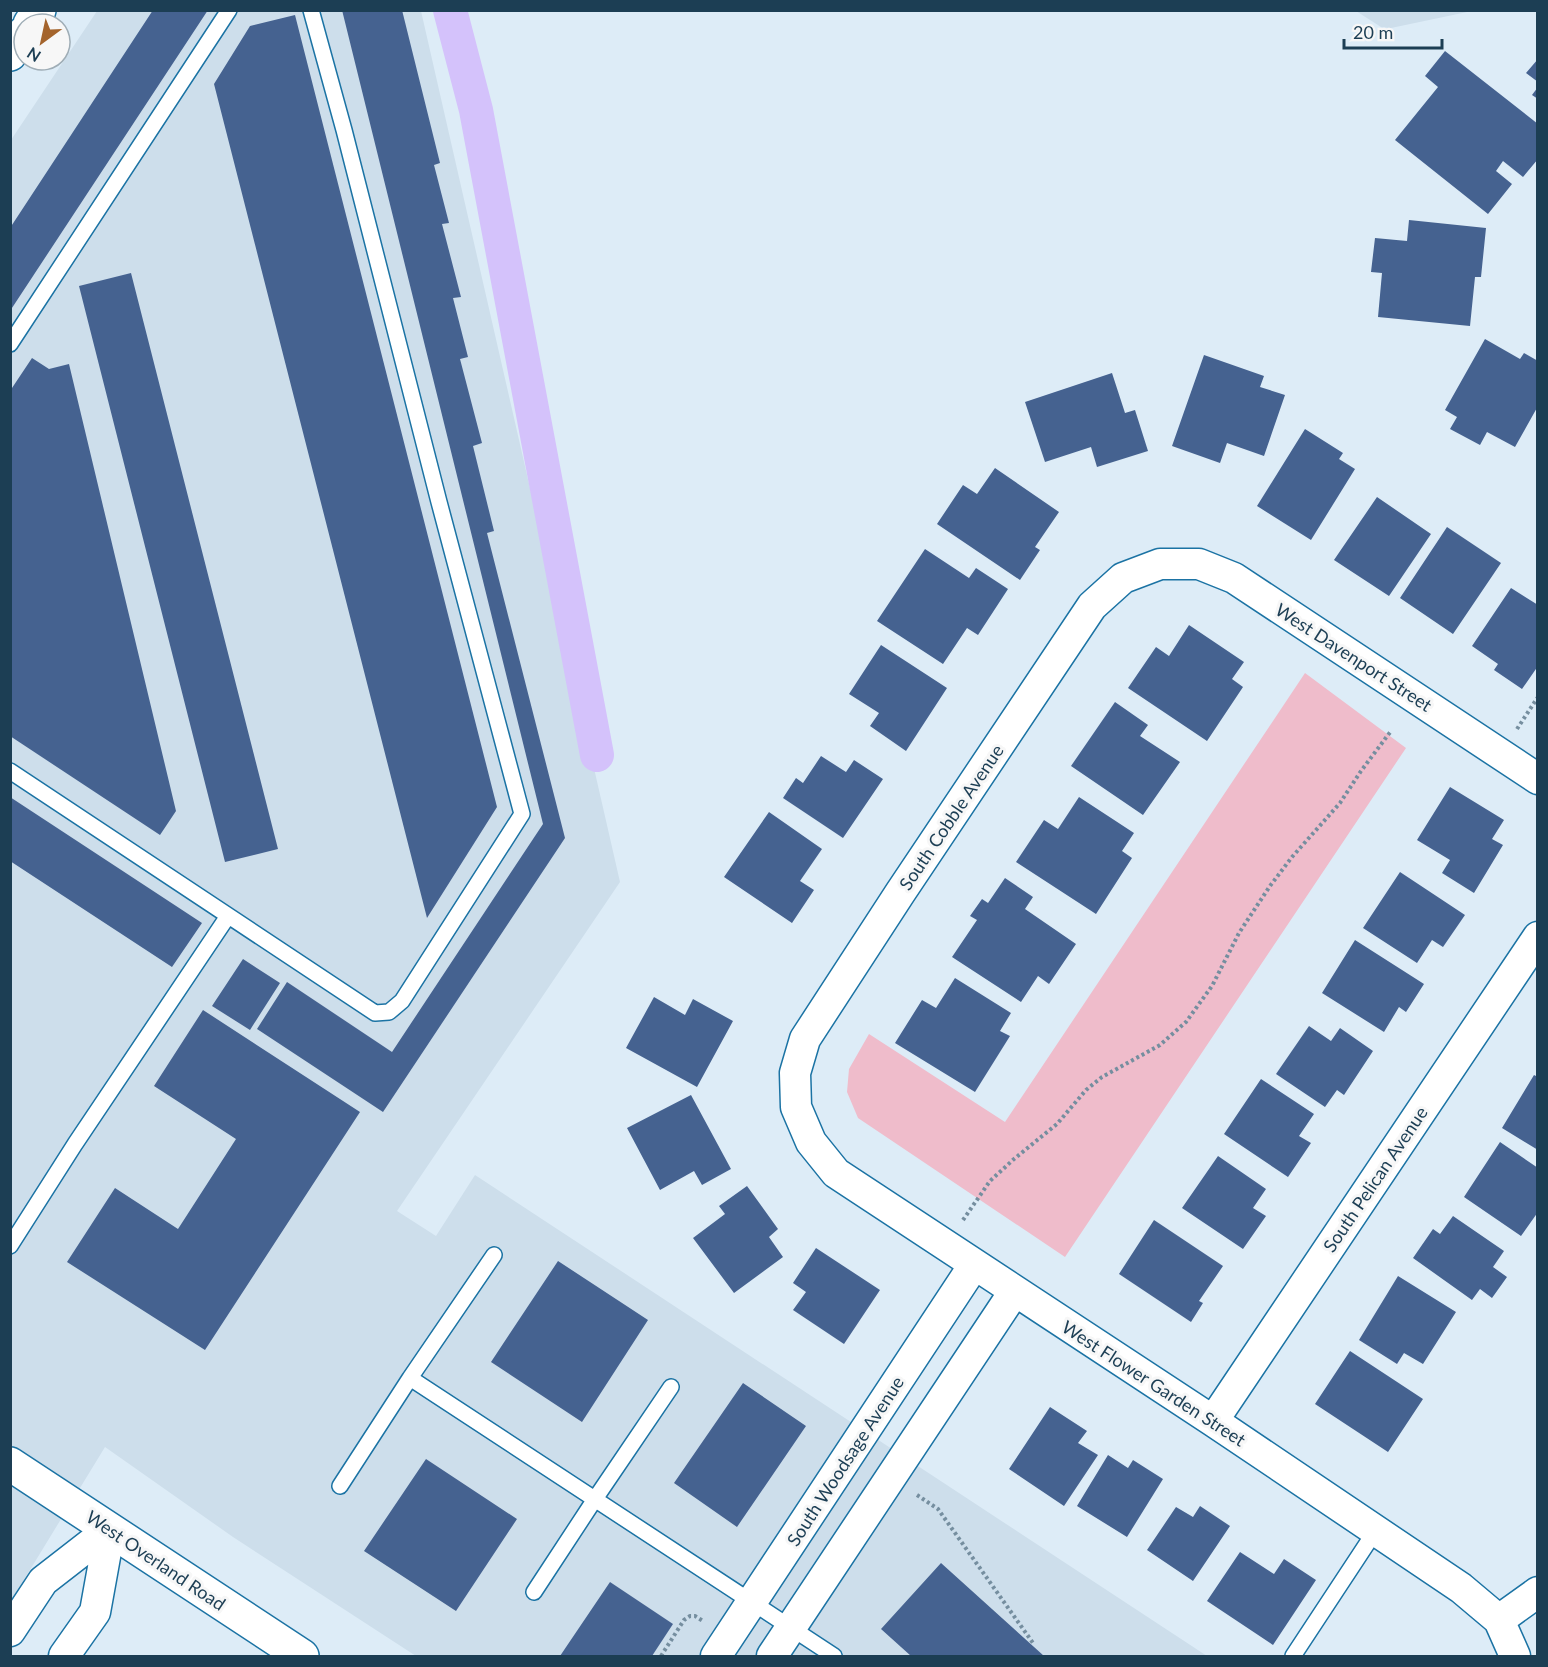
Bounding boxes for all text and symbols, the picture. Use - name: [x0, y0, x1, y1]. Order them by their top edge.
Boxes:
- north arrow: [12, 12, 72, 72]
- scale bar: [1344, 12, 1442, 50]
- text: 20 m: [1353, 21, 1393, 43]
- text: N: [23, 44, 44, 66]
- street label: West Davenport Street: [1272, 598, 1437, 716]
- street label: South Cobble Avenue: [894, 740, 1008, 894]
- street label: South Pelican Avenue: [1318, 1102, 1432, 1256]
- street label: West Flower Garden Street: [1058, 1315, 1250, 1451]
- street label: South Woodsage Avenue: [782, 1372, 908, 1550]
- street label: West Overland Road: [82, 1505, 230, 1615]

